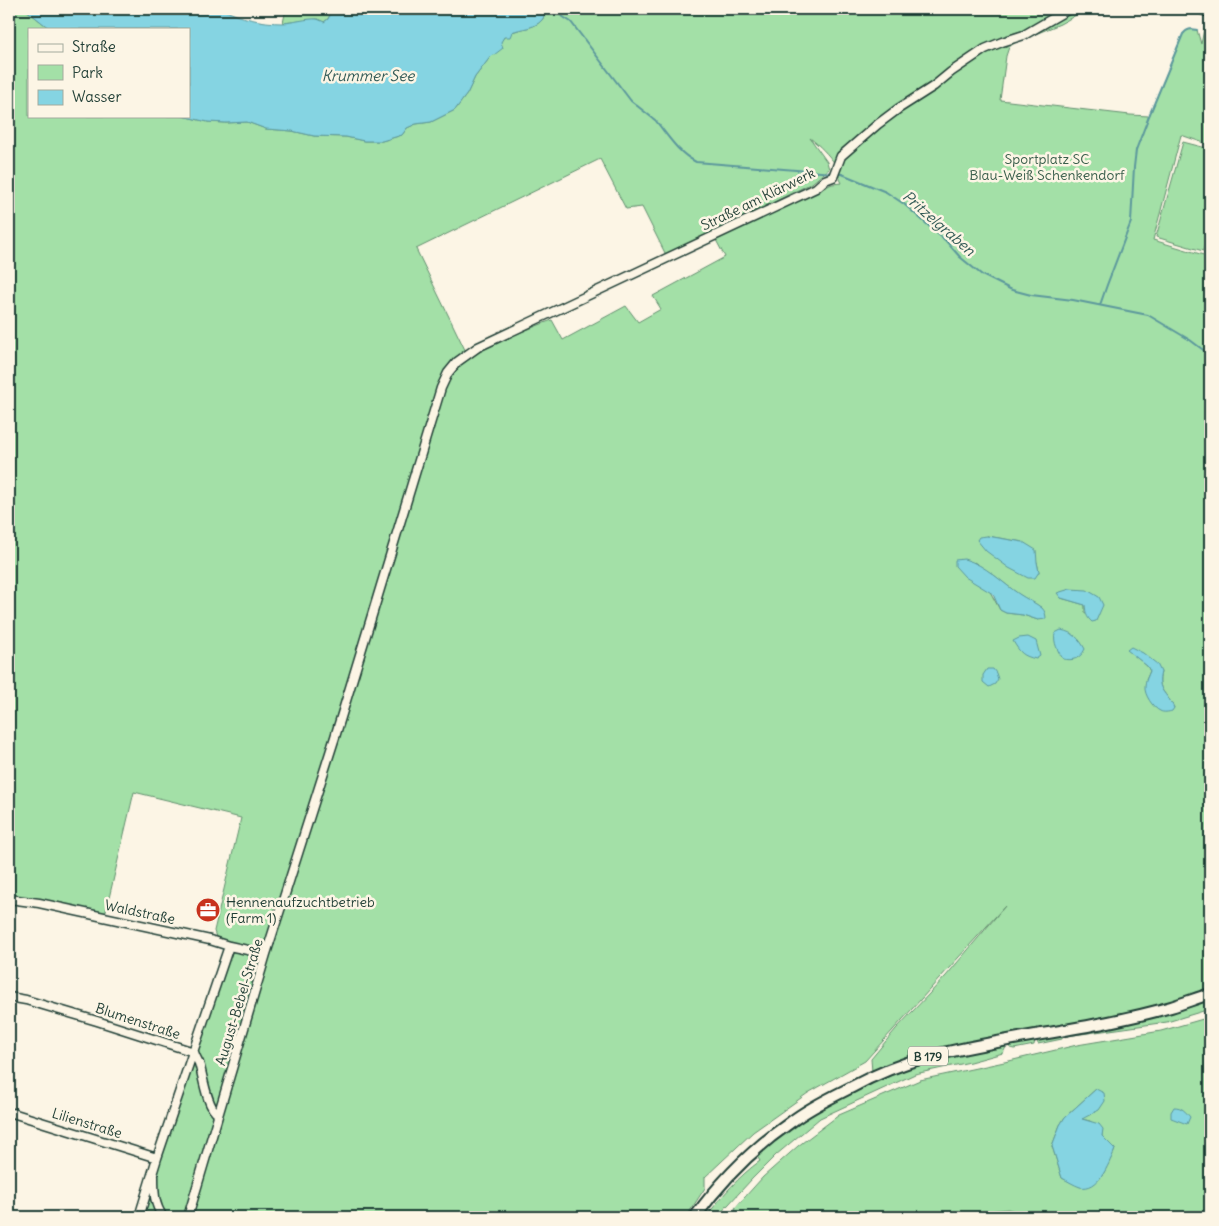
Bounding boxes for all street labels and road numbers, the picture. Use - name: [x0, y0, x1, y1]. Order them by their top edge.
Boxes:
- street label: Straße am Klärwerk: [698, 164, 818, 234]
- street label: Waldstraße: [103, 896, 177, 928]
- street label: August-Bebel-Straße: [211, 936, 267, 1068]
- street label: Blumenstraße: [93, 999, 183, 1043]
- road number: B 179: [908, 1046, 948, 1066]
- street label: Lilienstraße: [50, 1104, 124, 1142]

